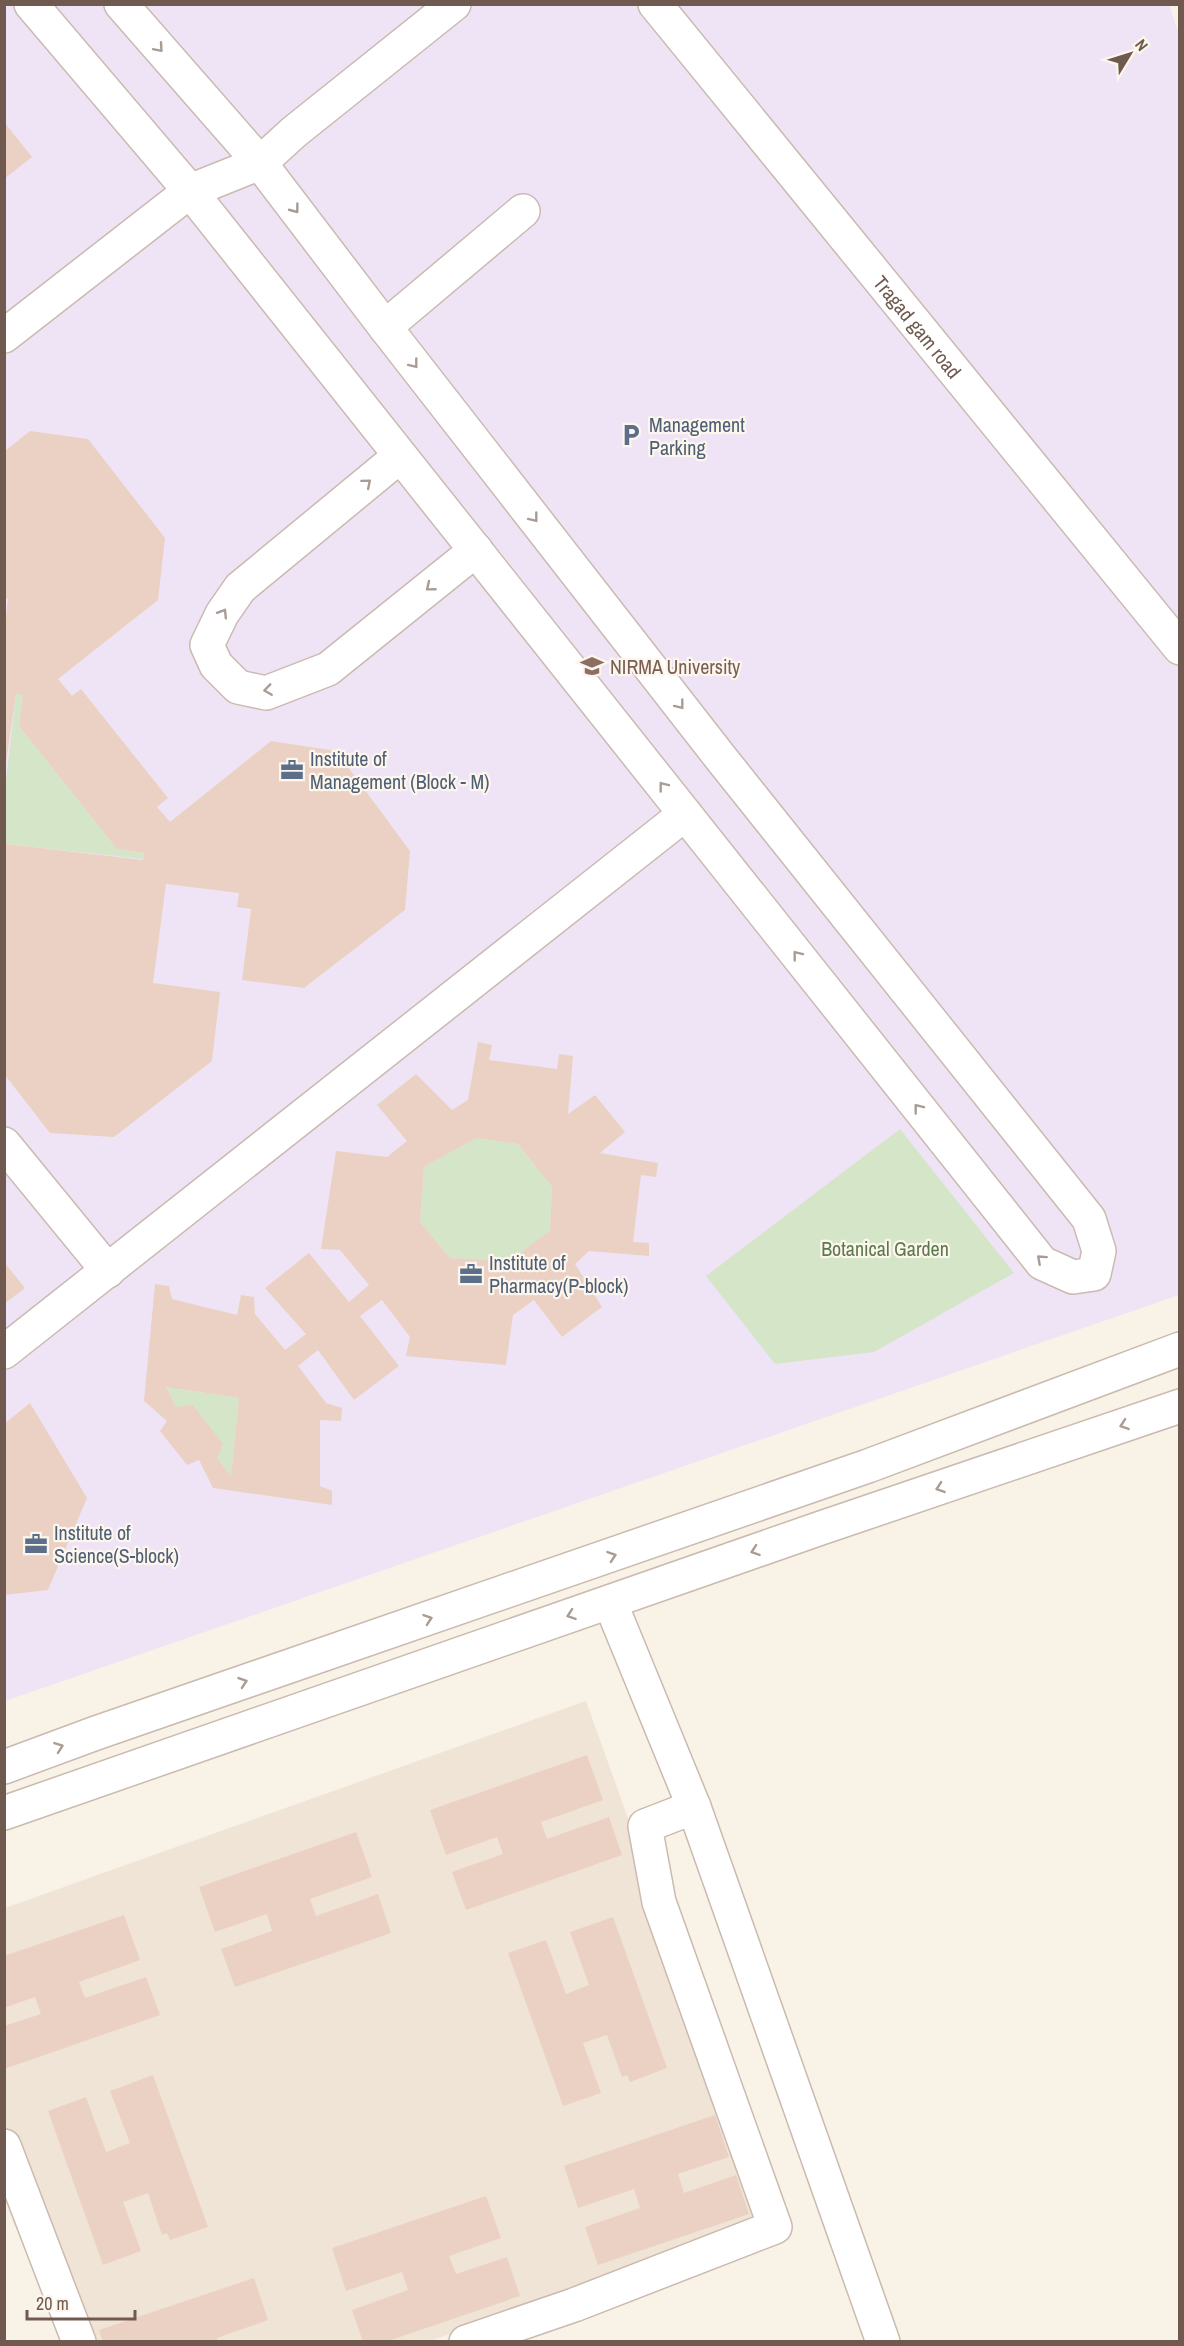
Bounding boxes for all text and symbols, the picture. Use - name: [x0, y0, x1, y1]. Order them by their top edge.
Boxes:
- north arrow: [1100, 24, 1160, 84]
- text: N: [1130, 34, 1153, 55]
- one-way arrow: [152, 42, 163, 52]
- one-way arrow: [288, 203, 299, 214]
- street label: Tragad gam road: [868, 269, 968, 384]
- one-way arrow: [406, 358, 417, 369]
- place label: Management Parking: [649, 411, 745, 461]
- parking icon: Management Parking: [618, 422, 644, 448]
- one-way arrow: [361, 479, 372, 490]
- one-way arrow: [526, 511, 537, 522]
- one-way arrow: [426, 579, 437, 590]
- one-way arrow: [216, 609, 228, 619]
- school or university icon: NIRMA University: [579, 653, 605, 679]
- place label: NIRMA University: [610, 653, 741, 680]
- one-way arrow: [263, 683, 273, 695]
- one-way arrow: [672, 698, 683, 709]
- place label: Institute of Management (Block - M): [310, 745, 490, 795]
- office icon: Institute of Management (Block - M): [279, 757, 305, 783]
- one-way arrow: [659, 782, 670, 793]
- one-way arrow: [794, 951, 805, 962]
- one-way arrow: [915, 1104, 926, 1115]
- park label: Botanical Garden: [821, 1235, 949, 1262]
- place label: Institute of Pharmacy(P-block): [489, 1249, 628, 1299]
- one-way arrow: [1037, 1255, 1048, 1266]
- office icon: Institute of Pharmacy(P-block): [458, 1261, 484, 1287]
- one-way arrow: [1119, 1417, 1130, 1430]
- one-way arrow: [935, 1480, 946, 1493]
- place label: Institute of Science(S-block): [54, 1519, 179, 1569]
- office icon: Institute of Science(S-block): [23, 1531, 49, 1557]
- one-way arrow: [750, 1544, 761, 1557]
- one-way arrow: [606, 1550, 617, 1563]
- one-way arrow: [566, 1608, 577, 1621]
- one-way arrow: [422, 1614, 433, 1626]
- one-way arrow: [237, 1677, 248, 1690]
- one-way arrow: [53, 1741, 64, 1754]
- scale bar: [27, 2283, 135, 2321]
- text: 20 m: [36, 2291, 69, 2316]

